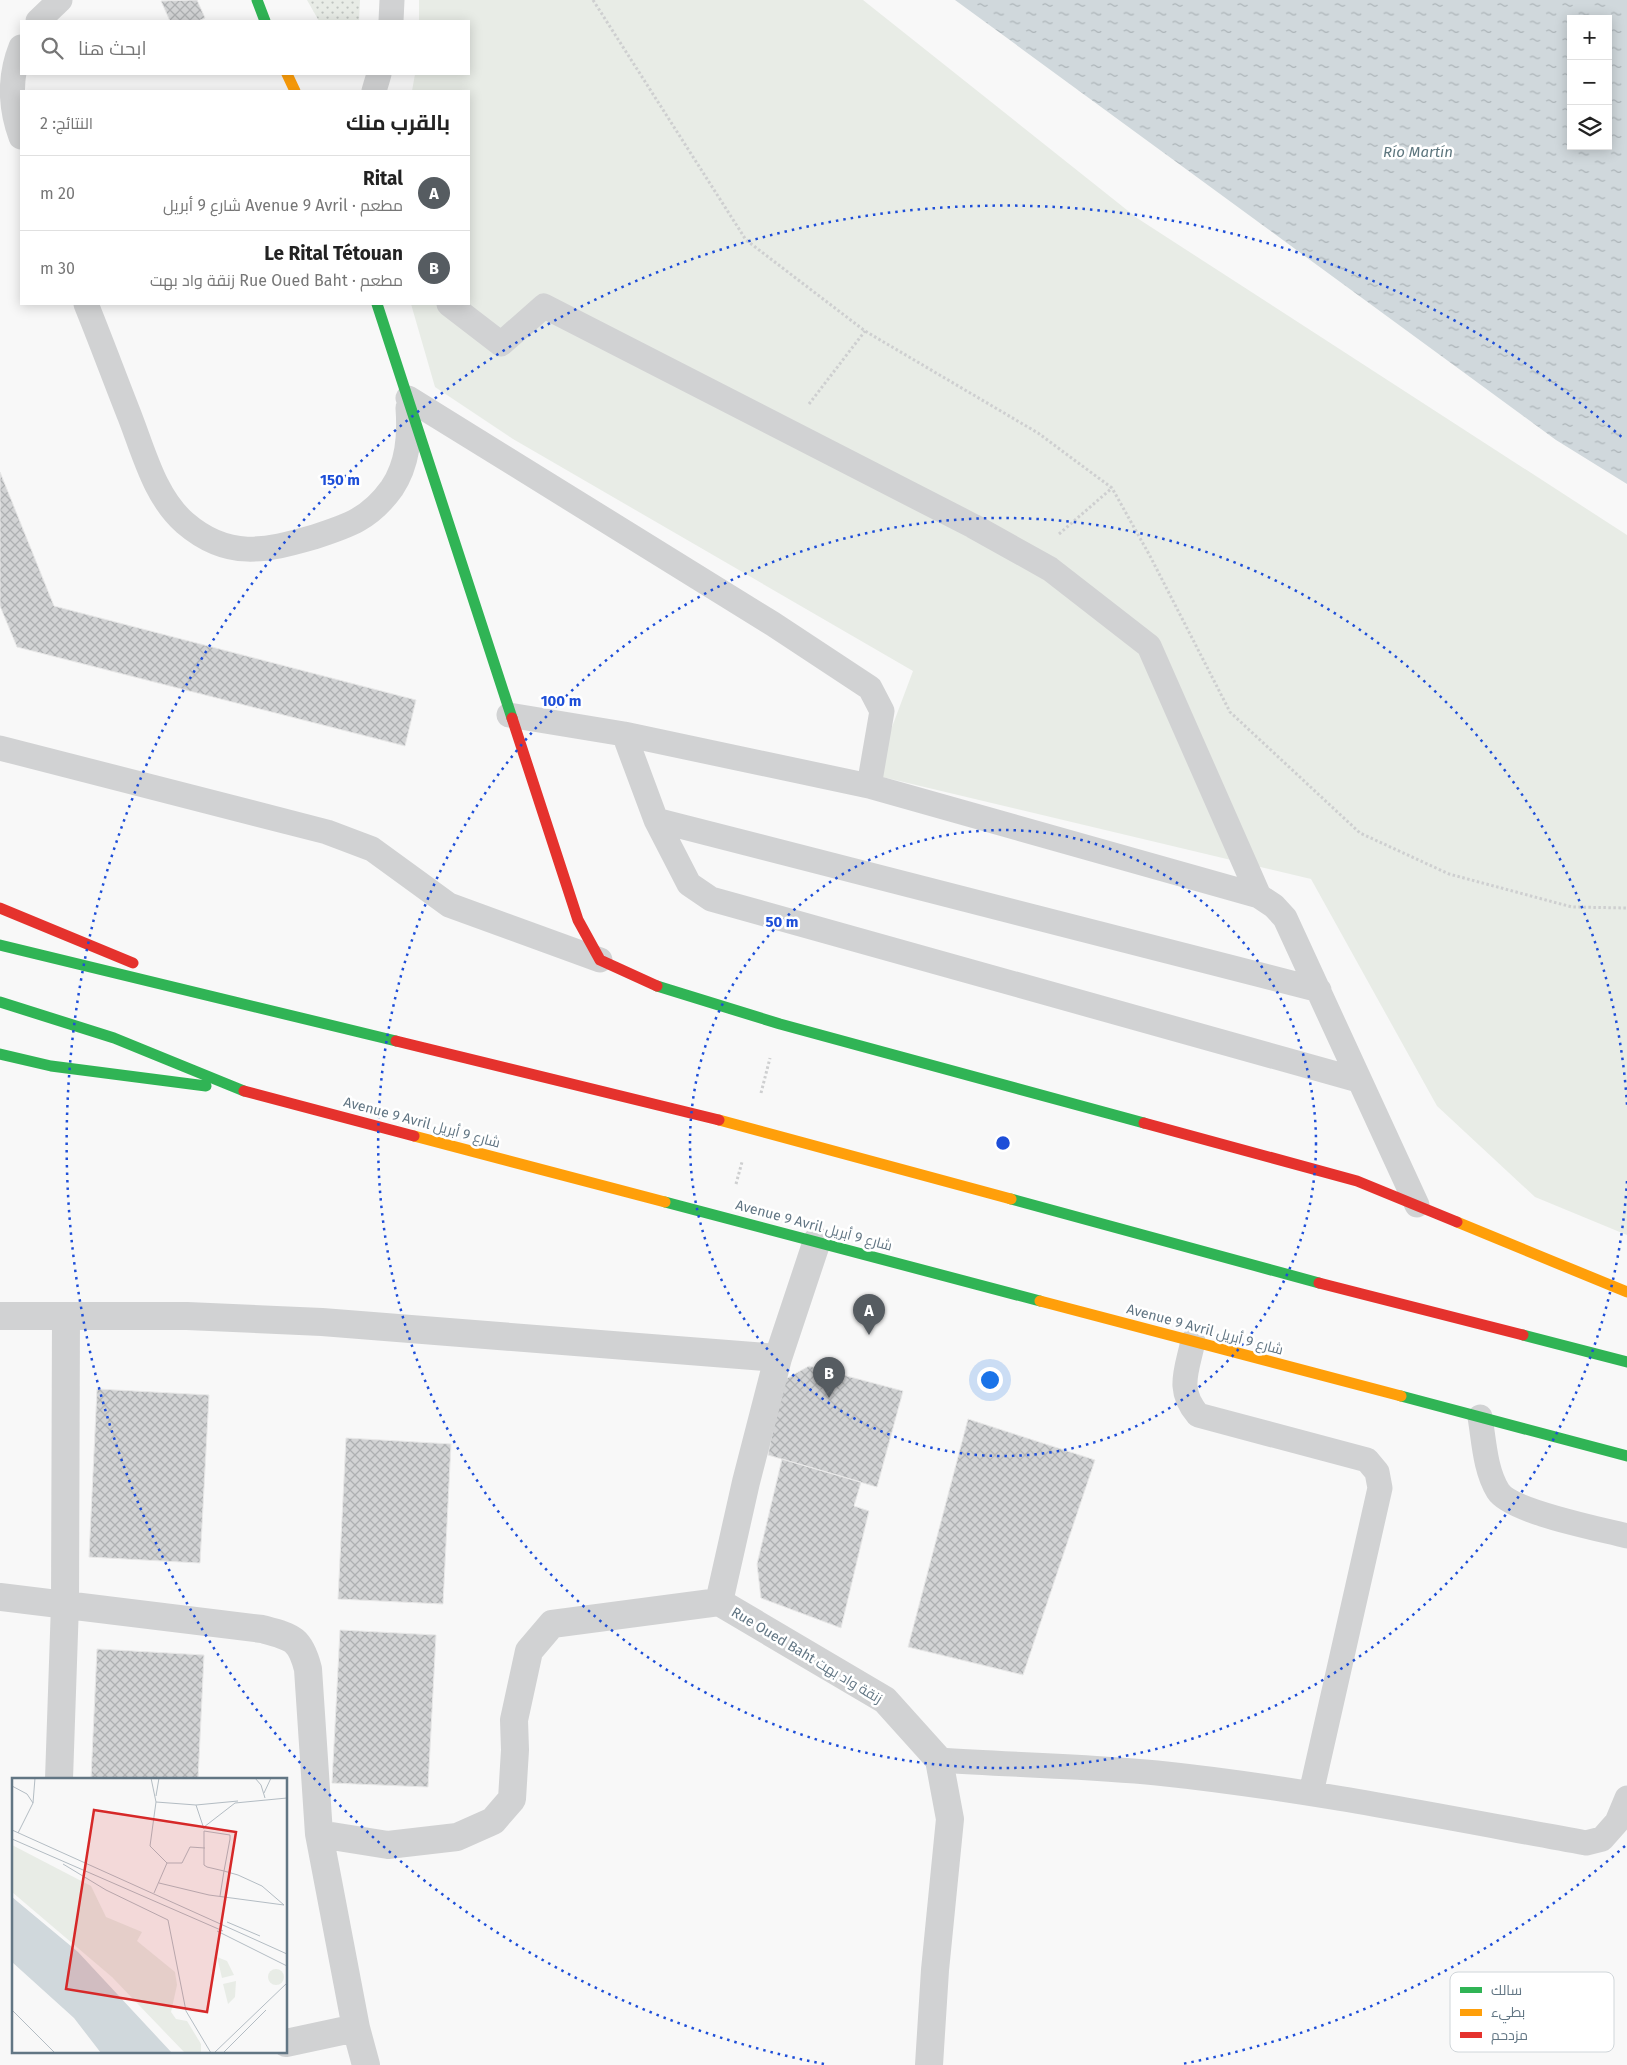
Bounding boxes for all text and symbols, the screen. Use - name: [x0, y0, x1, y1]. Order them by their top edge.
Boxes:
- map controls: [1567, 15, 1612, 150]
- button: +: [1567, 15, 1612, 60]
- search box: [20, 20, 470, 75]
- icon: search: [38, 34, 66, 62]
- text: ابحث هنا: [78, 37, 147, 60]
- button: −: [1567, 60, 1612, 105]
- button: layers: [1567, 105, 1612, 150]
- text: بالقرب منك: [346, 110, 450, 136]
- text: النتائج: 2: [40, 114, 93, 133]
- water label: Río Martín: [1383, 143, 1453, 161]
- text: Rital: [363, 167, 403, 190]
- text: 20 m: [40, 184, 75, 203]
- text: A: [429, 184, 439, 203]
- text: مطعم · Avenue 9 Avril شارع 9 أبريل: [163, 196, 403, 215]
- text: Le Rital Tétouan: [264, 242, 403, 265]
- text: 30 m: [40, 259, 75, 278]
- text: B: [429, 259, 439, 278]
- text: مطعم · Rue Oued Baht زنقة واد بهت: [150, 271, 403, 290]
- text: 150 m: [320, 471, 360, 489]
- text: 100 m: [541, 692, 581, 710]
- text: 50 m: [765, 913, 799, 931]
- street label: Avenue 9 Avril شارع 9 أبريل: [342, 1092, 502, 1152]
- centre of rings: [994, 1134, 1012, 1152]
- street label: Avenue 9 Avril شارع 9 أبريل: [734, 1195, 894, 1255]
- pin: A: [853, 1294, 885, 1335]
- street label: Avenue 9 Avril شارع 9 أبريل: [1125, 1299, 1285, 1359]
- pin: B: [813, 1357, 845, 1398]
- your location: [977, 1367, 1003, 1393]
- street label: Rue Oued Baht زنقة واد بهت: [728, 1604, 885, 1707]
- inset map: [12, 1778, 288, 2052]
- legend: [1450, 1972, 1614, 2052]
- text: سالك: [1491, 1982, 1522, 1999]
- text: بطيء: [1491, 2004, 1525, 2024]
- text: مزدحم: [1491, 2027, 1528, 2045]

